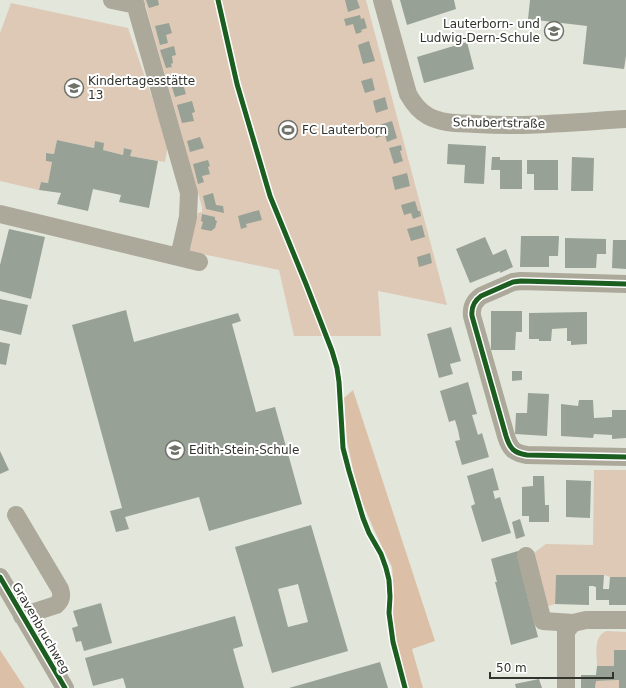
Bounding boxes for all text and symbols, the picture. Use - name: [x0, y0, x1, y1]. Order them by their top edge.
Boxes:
- place label: Lauterborn- und Ludwig-Dern-Schule: [420, 17, 540, 45]
- school or university icon: Lauterborn- und Ludwig-Dern-Schule: [543, 20, 565, 42]
- place label: Kindertagesstätte 13: [88, 74, 195, 102]
- school or university icon: Kindertagesstätte 13: [63, 77, 85, 99]
- street label: Schubertstraße: [453, 115, 545, 131]
- sports icon: FC Lauterborn: [277, 119, 299, 141]
- place label: FC Lauterborn: [302, 123, 387, 137]
- school or university icon: Edith-Stein-Schule: [164, 439, 186, 461]
- place label: Edith-Stein-Schule: [189, 443, 299, 457]
- street label: Gravenbruchweg: [9, 580, 73, 676]
- scale bar: [490, 654, 613, 680]
- text: 50 m: [496, 661, 527, 675]

